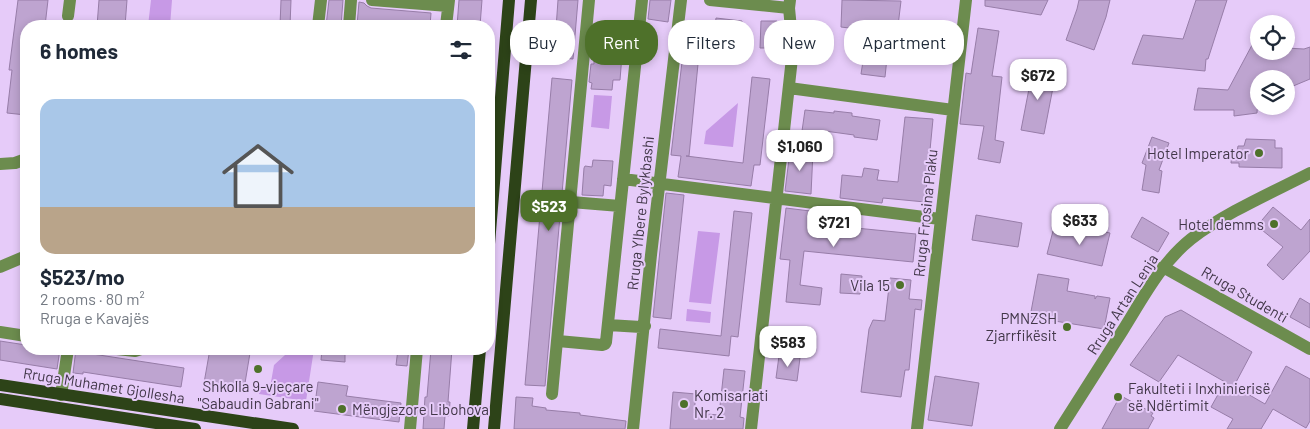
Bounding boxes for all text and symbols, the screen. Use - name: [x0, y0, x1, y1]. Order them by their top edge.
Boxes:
- map controls: [1250, 15, 1295, 115]
- button: locate: [1250, 15, 1295, 60]
- chip: Buy: [510, 20, 575, 65]
- chip: Rent: [585, 20, 658, 65]
- chip: Filters: [668, 20, 754, 65]
- chip: New: [764, 20, 834, 65]
- chip: Apartment: [844, 20, 964, 65]
- icon: filters: [447, 36, 475, 64]
- text: 6 homes: [40, 38, 118, 63]
- pin: $672: [1008, 58, 1068, 101]
- text: $672: [1021, 65, 1055, 84]
- button: layers: [1250, 70, 1295, 115]
- pin: $1,060: [759, 130, 841, 172]
- icon: home: [213, 131, 303, 221]
- street label: Rruga Ylbere Bylykbashi: [623, 135, 657, 291]
- text: $1,060: [777, 136, 823, 155]
- place label: Hotel Imperator: [1147, 144, 1250, 162]
- marker: Hotel Imperator: [1253, 147, 1265, 159]
- street label: Rruga Frosina Plaku: [909, 148, 941, 278]
- pin: $523: [519, 190, 579, 232]
- text: $523: [531, 196, 567, 215]
- pin: $633: [1050, 204, 1110, 246]
- pin: $721: [804, 206, 864, 248]
- text: $633: [1062, 210, 1098, 229]
- text: $721: [818, 212, 850, 231]
- place label: Hotel demms: [1178, 215, 1264, 233]
- marker: Hotel demms: [1268, 218, 1280, 230]
- street label: Rruga Artan Lenja: [1083, 250, 1161, 358]
- street label: Rruga Studenti: [1198, 262, 1292, 326]
- text: $523/mo: [40, 264, 125, 289]
- place label: Vila 15: [850, 276, 890, 294]
- marker: Vila 15: [894, 279, 906, 291]
- text: 2 rooms · 80 m²: [40, 289, 145, 308]
- text: Rruga e Kavajës: [40, 308, 149, 327]
- place label: PMNZSH Zjarrfikësit: [986, 309, 1057, 344]
- marker: PMNZSH Zjarrfikësit: [1061, 321, 1073, 333]
- pin: $583: [758, 326, 818, 368]
- text: $583: [770, 332, 806, 351]
- street label: Rruga Muhamet Gjollesha: [22, 363, 186, 407]
- marker: Shkolla 9-vjeçare "Sabaudin Gabrani": [252, 363, 264, 375]
- place label: Shkolla 9-vjeçare "Sabaudin Gabrani": [197, 377, 319, 412]
- place label: Fakulteti i Inxhinierisë së Ndërtimit: [1128, 379, 1270, 414]
- place label: Komisariati Nr. 2: [694, 386, 768, 421]
- marker: Fakulteti i Inxhinierisë së Ndërtimit: [1112, 391, 1124, 403]
- marker: Komisariati Nr. 2: [678, 398, 690, 410]
- place label: Mëngjezore Libohova: [352, 400, 489, 418]
- marker: Mëngjezore Libohova: [336, 403, 348, 415]

